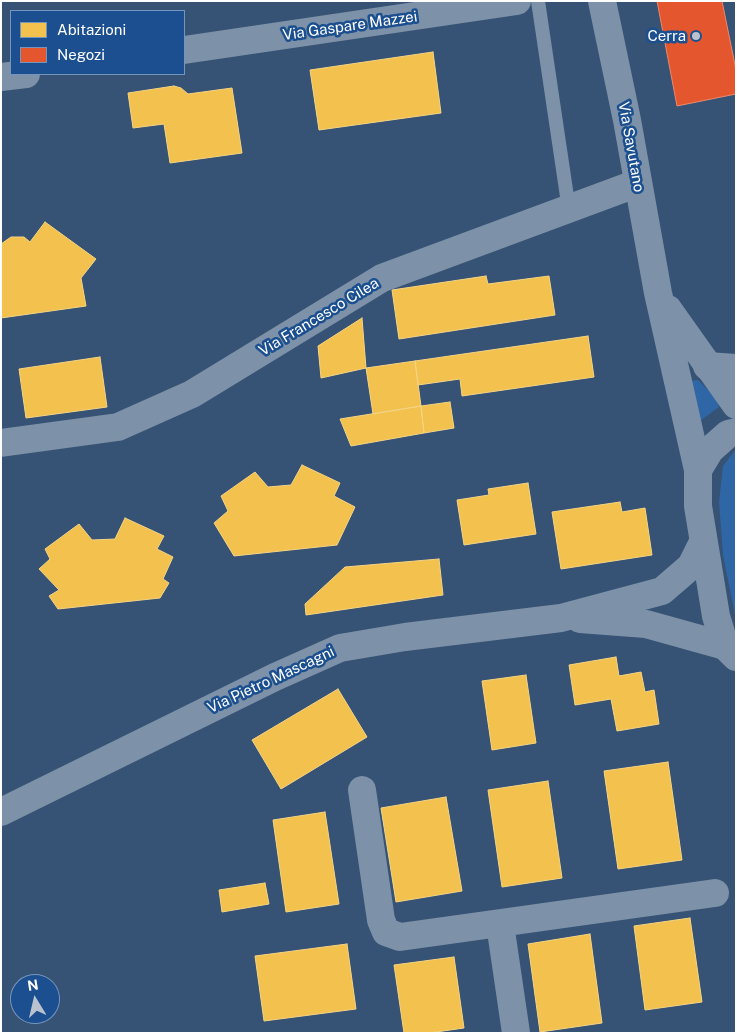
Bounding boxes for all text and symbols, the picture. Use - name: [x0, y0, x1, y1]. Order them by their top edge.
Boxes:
- street label: Via Gaspare Mazzei: [282, 8, 418, 44]
- legend: [10, 10, 185, 75]
- text: Abitazioni: [57, 21, 126, 38]
- place label: Cerra: [647, 27, 686, 45]
- marker: Cerra: [690, 30, 702, 42]
- text: Negozi: [57, 46, 105, 63]
- street label: Via Savutano: [614, 100, 648, 194]
- street label: Via Francesco Cilea: [256, 274, 382, 360]
- street label: Via Pietro Mascagni: [205, 643, 337, 717]
- north arrow: [10, 974, 60, 1024]
- text: N: [26, 976, 39, 994]

